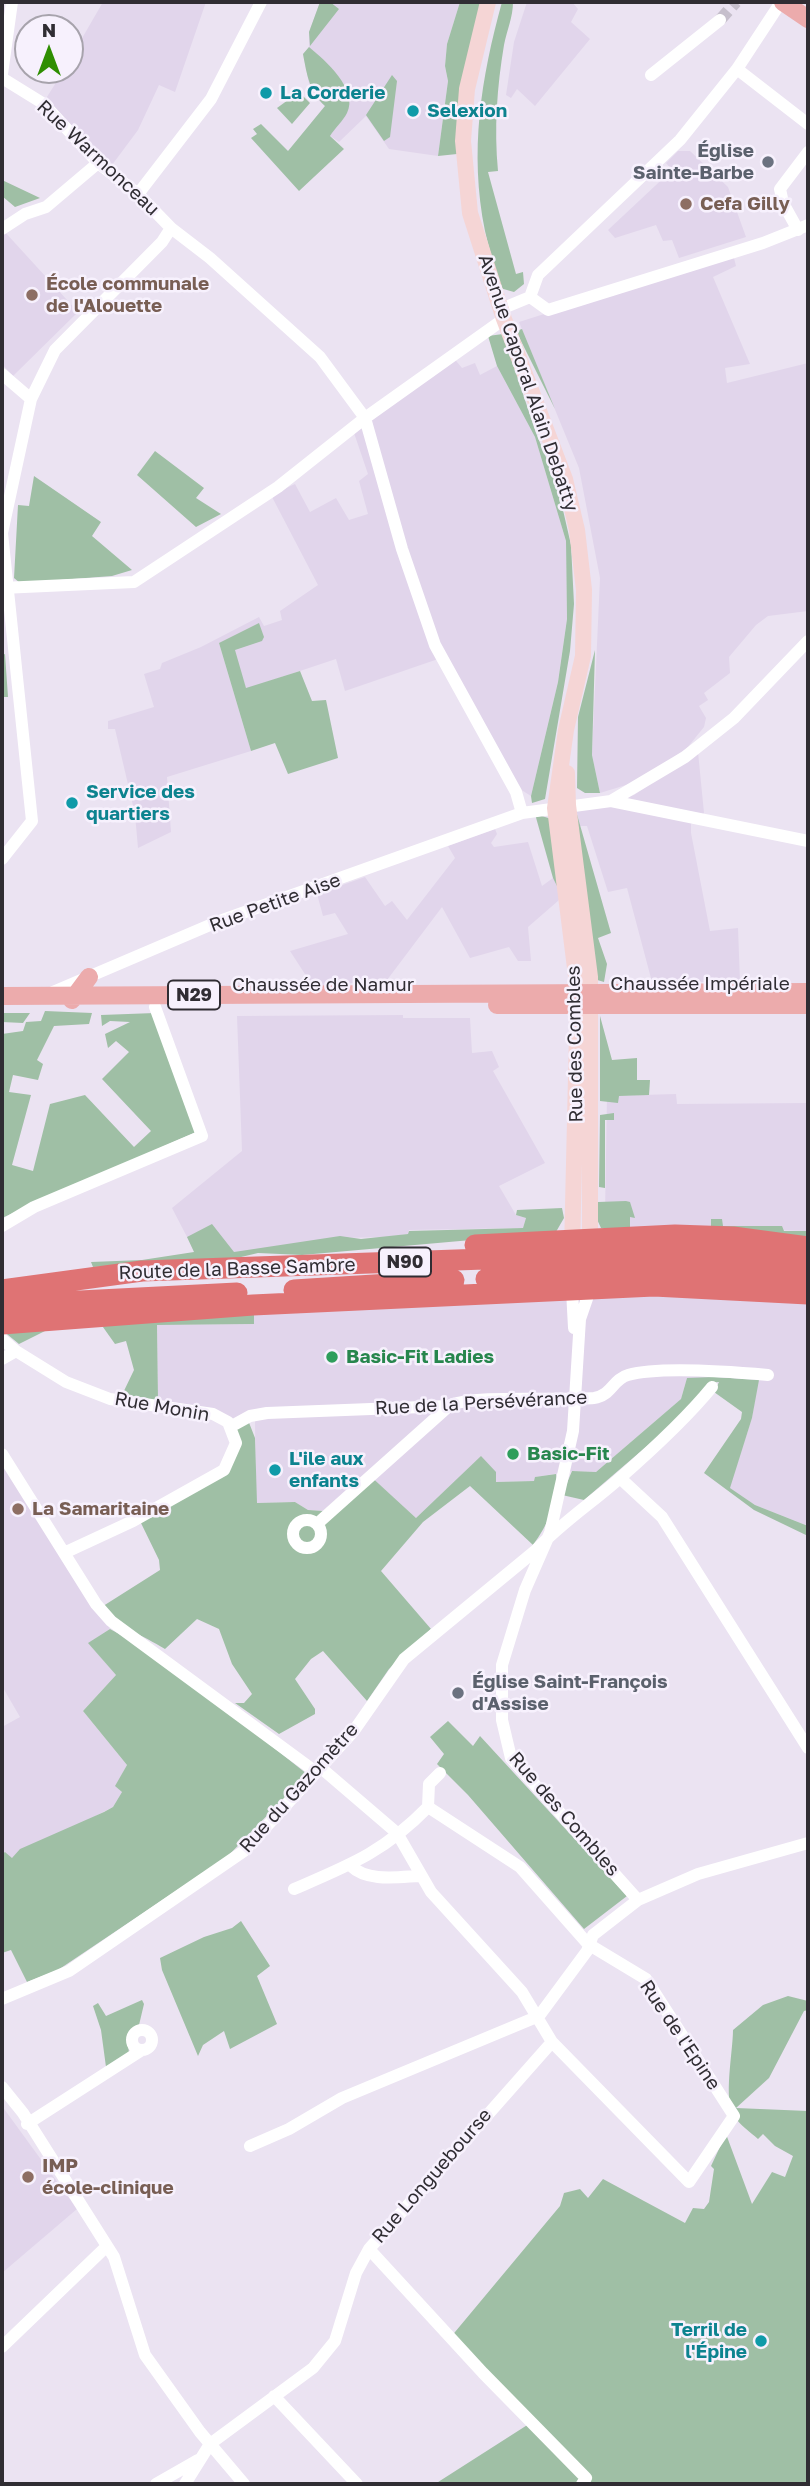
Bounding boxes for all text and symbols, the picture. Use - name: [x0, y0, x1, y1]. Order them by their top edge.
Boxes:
- north arrow: [14, 14, 84, 84]
- text: N: [42, 18, 56, 41]
- place label: La Corderie: [280, 82, 386, 104]
- marker: La Corderie: [258, 85, 274, 101]
- street label: Rue Warmonceau: [32, 95, 164, 221]
- place label: Selexion: [427, 100, 507, 122]
- marker: Selexion: [405, 103, 421, 119]
- place label: Église Sainte-Barbe: [633, 140, 754, 184]
- marker: Église Sainte-Barbe: [760, 154, 776, 170]
- place label: Cefa Gilly: [700, 193, 790, 215]
- marker: Cefa Gilly: [678, 196, 694, 212]
- street label: Avenue Caporal Alain Debatty: [473, 251, 583, 515]
- place label: École communale de l'Alouette: [46, 273, 209, 317]
- marker: École communale de l'Alouette: [24, 287, 40, 303]
- place label: Service des quartiers: [86, 781, 195, 825]
- marker: Service des quartiers: [64, 795, 80, 811]
- street label: Rue Petite Aise: [206, 869, 344, 937]
- street label: Rue des Combles: [562, 965, 588, 1123]
- street label: Chaussée Impériale: [610, 973, 790, 995]
- street label: Chaussée de Namur: [232, 974, 414, 996]
- road number: N29: [168, 980, 220, 1010]
- road number: N90: [379, 1247, 431, 1276]
- street label: Route de la Basse Sambre: [118, 1253, 356, 1285]
- place label: Basic-Fit Ladies: [346, 1346, 494, 1368]
- marker: Basic-Fit Ladies: [324, 1349, 340, 1365]
- street label: Rue de la Persévérance: [374, 1386, 588, 1420]
- street label: Rue Monin: [113, 1387, 211, 1427]
- place label: Basic-Fit: [527, 1443, 610, 1465]
- marker: Basic-Fit: [505, 1446, 521, 1462]
- place label: L'ile aux enfants: [289, 1448, 364, 1492]
- marker: L'ile aux enfants: [267, 1462, 283, 1478]
- place label: La Samaritaine: [32, 1498, 169, 1520]
- marker: La Samaritaine: [10, 1501, 26, 1517]
- place label: Église Saint-François d'Assise: [472, 1671, 668, 1715]
- marker: Église Saint-François d'Assise: [450, 1685, 466, 1701]
- street label: Rue du Gazomètre: [235, 1718, 363, 1858]
- street label: Rue des Combles: [504, 1747, 624, 1881]
- street label: Rue de l'Epine: [635, 1976, 725, 2094]
- street label: Rue Longuebourse: [367, 2104, 497, 2248]
- place label: IMP école-clinique: [42, 2155, 174, 2199]
- marker: IMP école-clinique: [20, 2169, 36, 2185]
- place label: Terril de l'Épine: [671, 2319, 747, 2363]
- marker: Terril de l'Épine: [753, 2333, 769, 2349]

